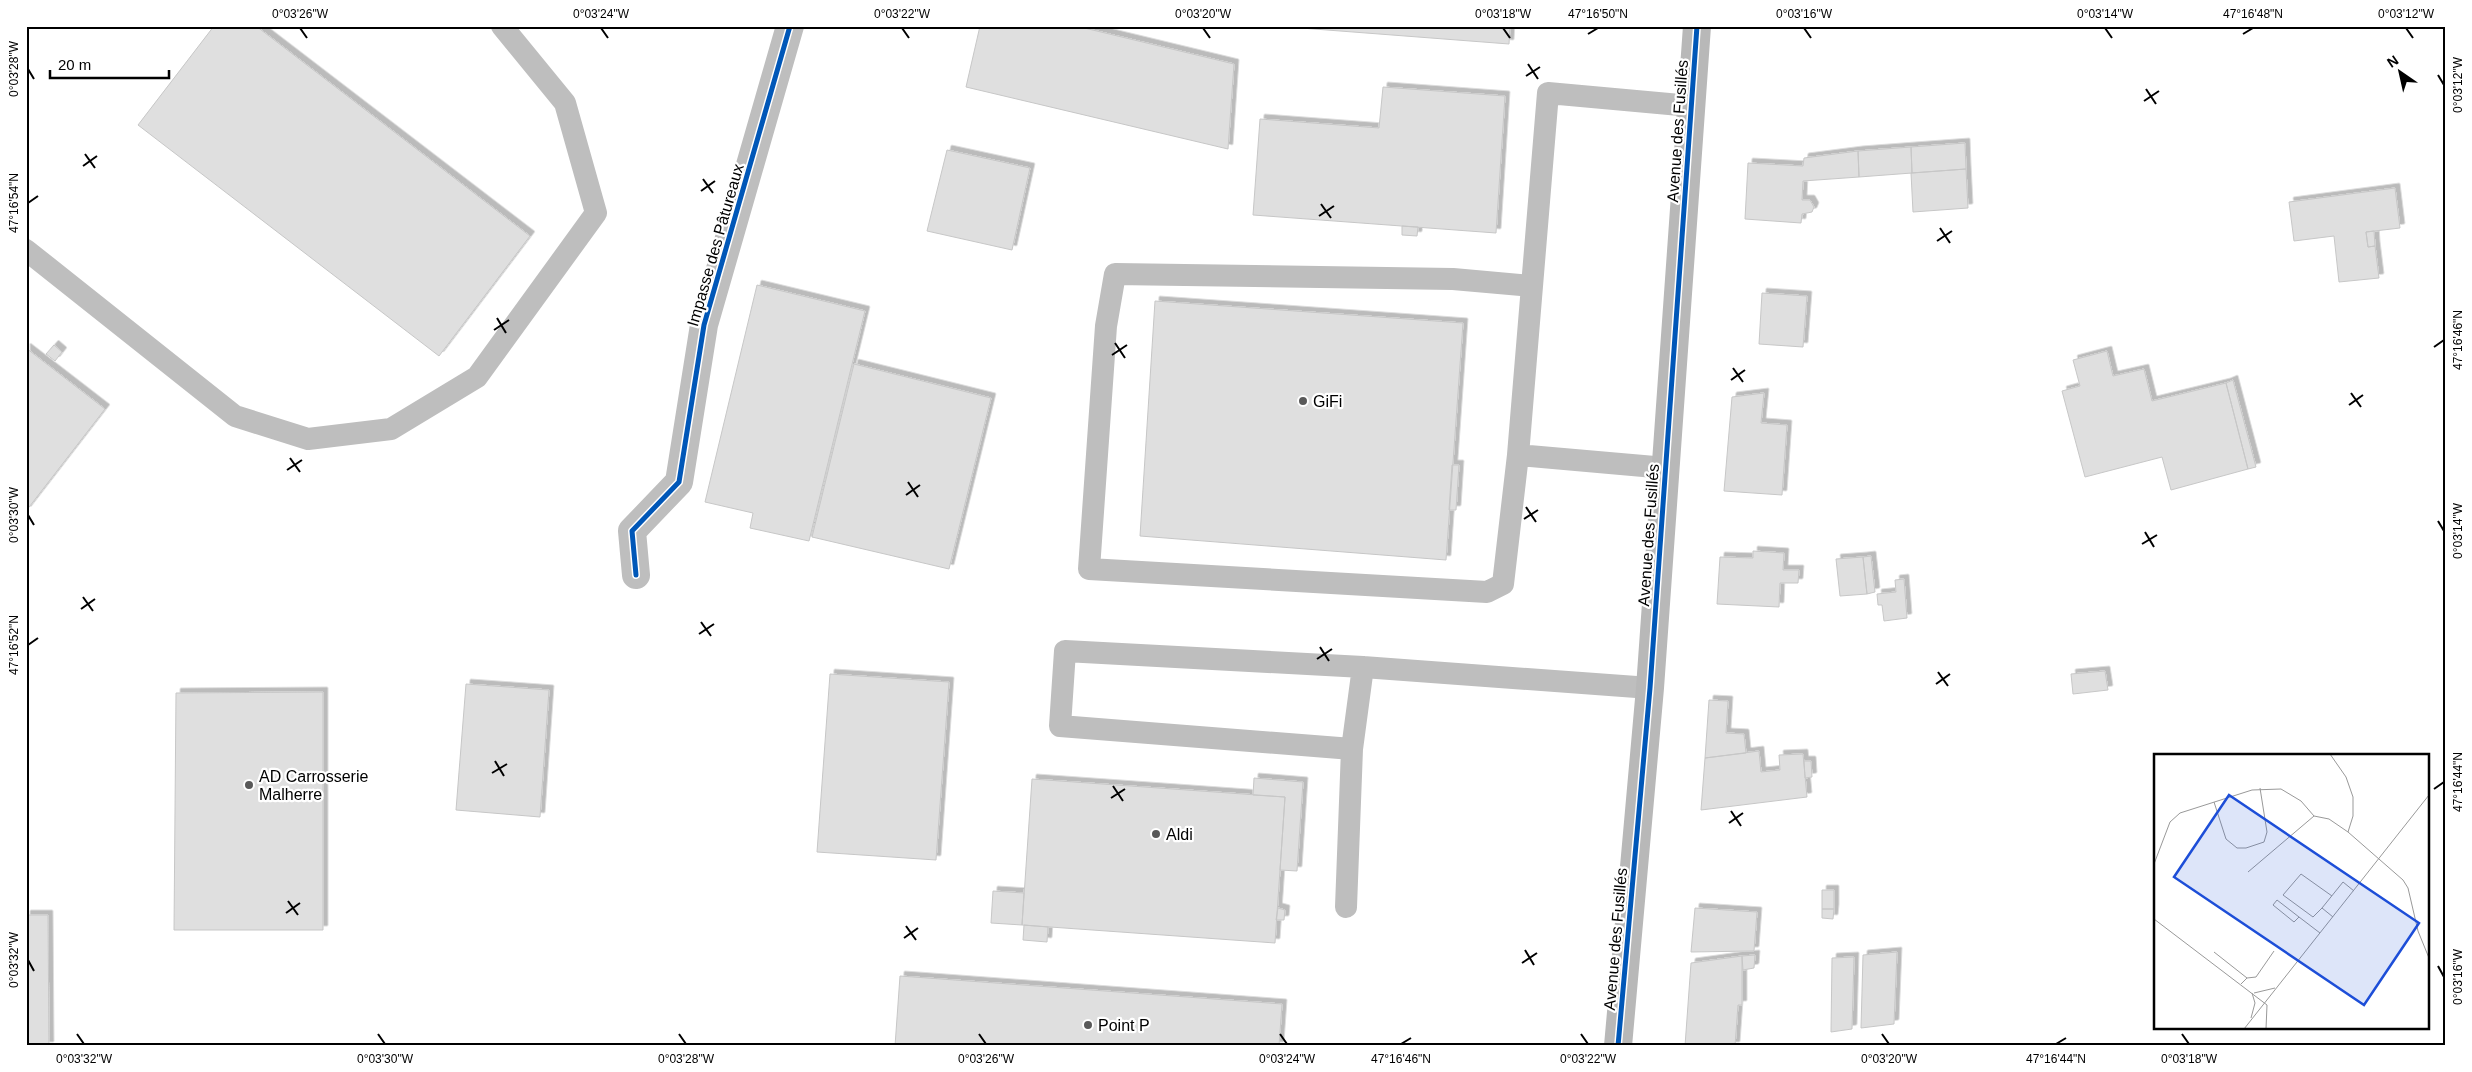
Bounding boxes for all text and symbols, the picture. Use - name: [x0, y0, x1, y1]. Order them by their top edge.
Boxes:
- text: 0°03'26"W: [272, 7, 329, 21]
- text: 0°03'24"W: [573, 7, 630, 21]
- text: 0°03'22"W: [874, 7, 931, 21]
- text: 0°03'20"W: [1175, 7, 1232, 21]
- text: 0°03'18"W: [1475, 7, 1532, 21]
- text: 47°16'50"N: [1568, 7, 1628, 21]
- text: 0°03'16"W: [1776, 7, 1833, 21]
- text: 0°03'14"W: [2077, 7, 2134, 21]
- text: 47°16'48"N: [2223, 7, 2283, 21]
- text: 0°03'12"W: [2378, 7, 2435, 21]
- text: 0°03'28"W: [7, 40, 21, 97]
- scale bar: [50, 48, 169, 80]
- north arrow: [2374, 48, 2424, 98]
- text: N: [2384, 52, 2401, 71]
- text: 20 m: [58, 56, 91, 73]
- text: 0°03'12"W: [2451, 56, 2465, 113]
- street label: Avenue des Fusillés: [1664, 59, 1691, 203]
- street label: Impasse des Pâtureaux: [684, 162, 747, 328]
- text: 47°16'54"N: [7, 173, 21, 233]
- text: 47°16'46"N: [2451, 310, 2465, 370]
- place label: GiFi: [1313, 393, 1342, 410]
- marker: GiFi: [1297, 395, 1309, 407]
- street label: Avenue des Fusillés: [1635, 463, 1662, 607]
- text: 0°03'30"W: [7, 486, 21, 543]
- text: 0°03'14"W: [2451, 502, 2465, 559]
- text: 47°16'52"N: [7, 615, 21, 675]
- text: 47°16'44"N: [2451, 752, 2465, 812]
- inset map: [2154, 754, 2430, 1030]
- place label: AD Carrosserie Malherre: [259, 768, 368, 803]
- marker: AD Carrosserie Malherre: [243, 779, 255, 791]
- place label: Aldi: [1166, 826, 1193, 843]
- marker: Aldi: [1150, 828, 1162, 840]
- street label: Avenue des Fusillés: [1601, 867, 1630, 1011]
- text: 0°03'32"W: [7, 931, 21, 988]
- text: 0°03'16"W: [2451, 948, 2465, 1005]
- place label: Point P: [1098, 1017, 1150, 1034]
- marker: Point P: [1082, 1019, 1094, 1031]
- text: 0°03'32"W: [56, 1052, 113, 1066]
- text: 0°03'30"W: [357, 1052, 414, 1066]
- text: 0°03'28"W: [658, 1052, 715, 1066]
- text: 0°03'26"W: [958, 1052, 1015, 1066]
- text: 0°03'24"W: [1259, 1052, 1316, 1066]
- text: 47°16'46"N: [1371, 1052, 1431, 1066]
- text: 0°03'22"W: [1560, 1052, 1617, 1066]
- text: 0°03'20"W: [1861, 1052, 1918, 1066]
- text: 47°16'44"N: [2026, 1052, 2086, 1066]
- text: 0°03'18"W: [2161, 1052, 2218, 1066]

